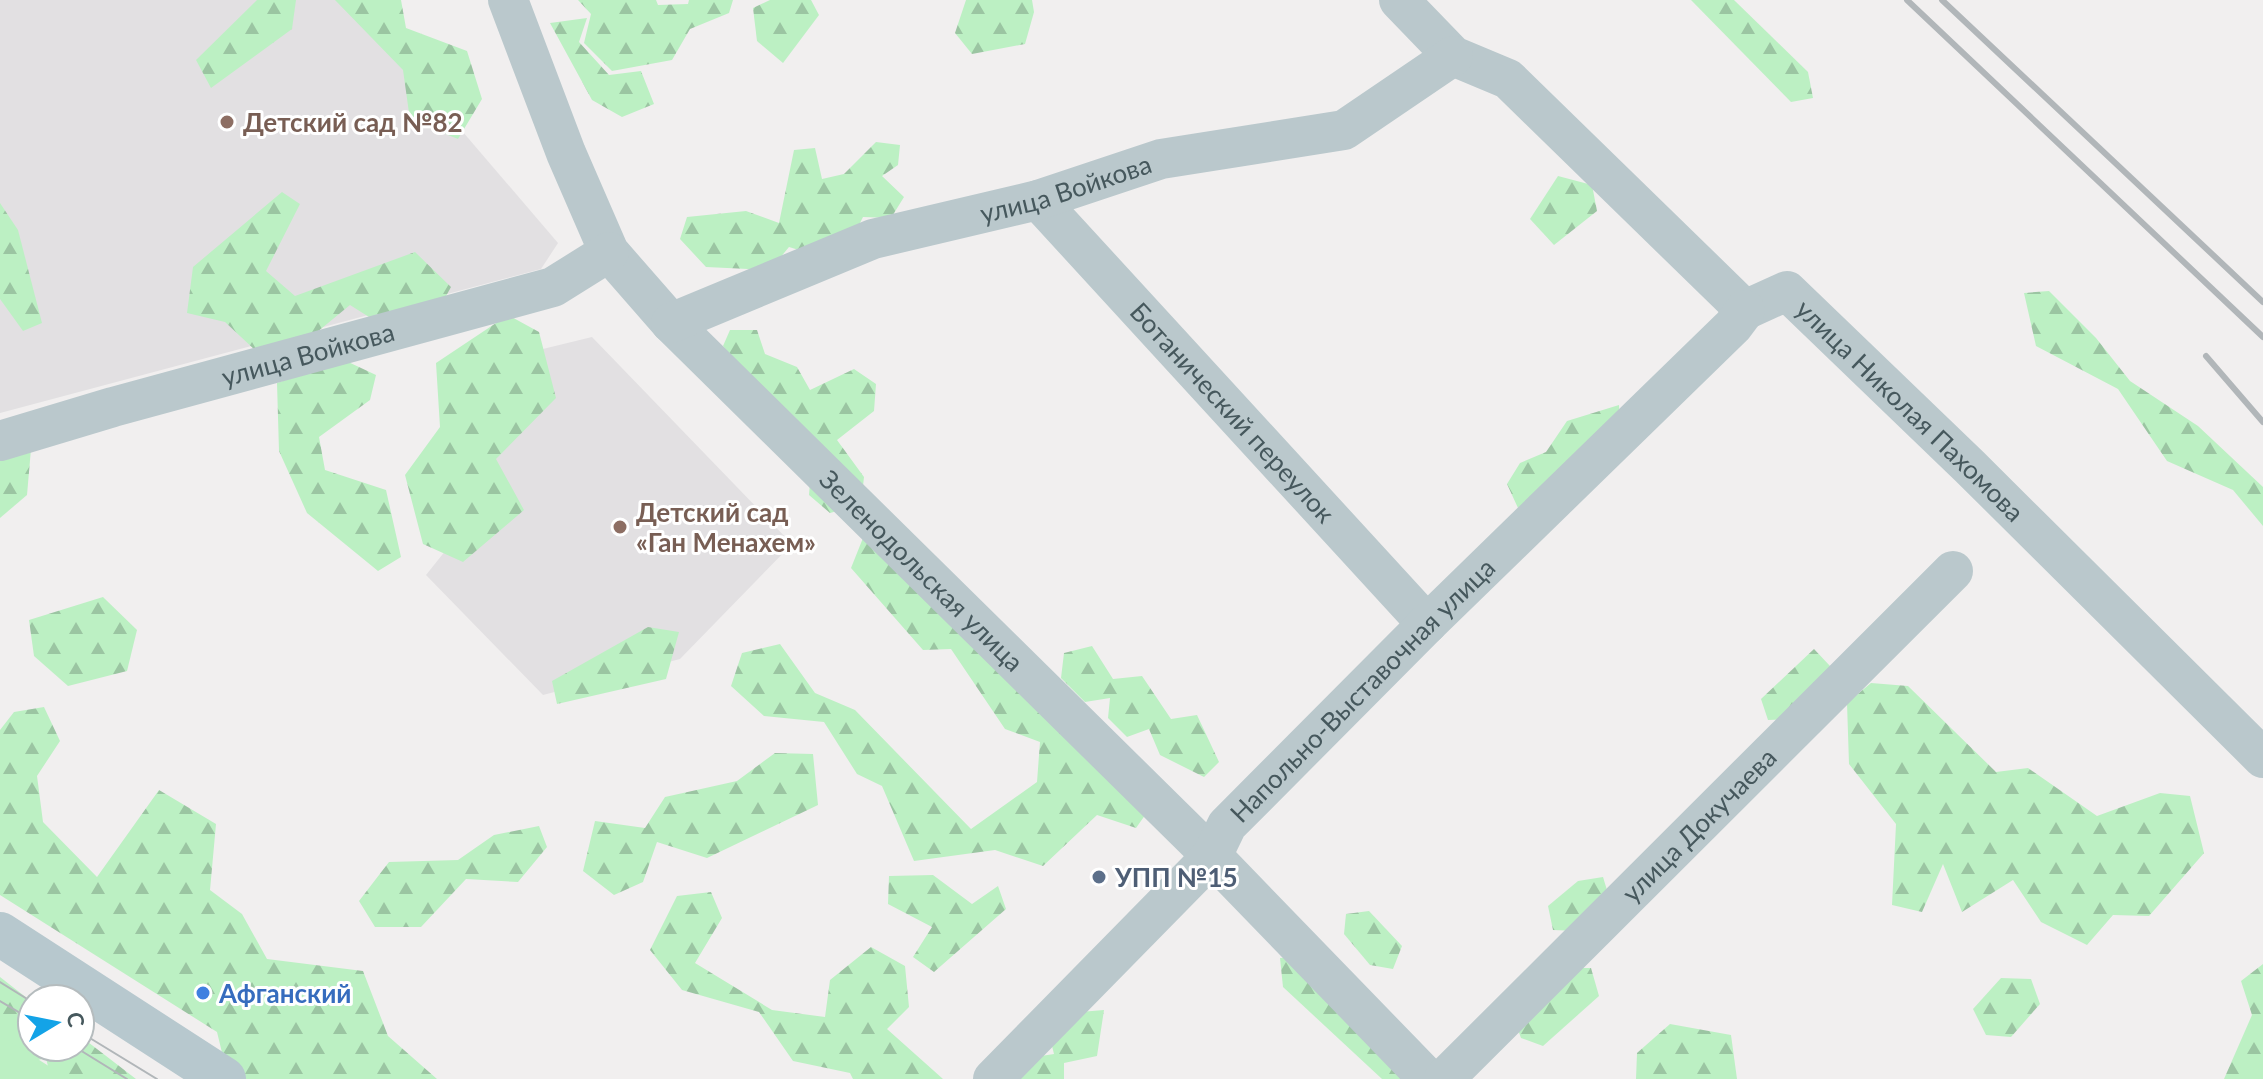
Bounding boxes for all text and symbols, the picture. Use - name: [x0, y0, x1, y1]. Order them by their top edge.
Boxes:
- place label: Детский сад №82: [243, 106, 463, 138]
- marker: Детский сад №82: [218, 113, 236, 131]
- street label: улица Войкова: [977, 147, 1155, 229]
- street label: улица Николая Пахомова: [1790, 293, 2031, 528]
- street label: Ботанический переулок: [1124, 295, 1342, 529]
- street label: улица Войкова: [218, 315, 398, 393]
- street label: Зеленодольская улица: [813, 463, 1031, 678]
- place label: Детский сад «Ган Менахем»: [636, 496, 816, 558]
- marker: Детский сад «Ган Менахем»: [611, 518, 629, 536]
- street label: Напольно-Выставочная улица: [1223, 551, 1501, 829]
- street label: улица Докучаева: [1615, 741, 1783, 908]
- place label: УПП №15: [1114, 861, 1238, 893]
- marker: УПП №15: [1090, 868, 1108, 886]
- place label: Афганский: [218, 977, 351, 1009]
- north arrow: [16, 983, 96, 1063]
- marker: Афганский: [194, 984, 212, 1002]
- text: С: [62, 1010, 91, 1029]

